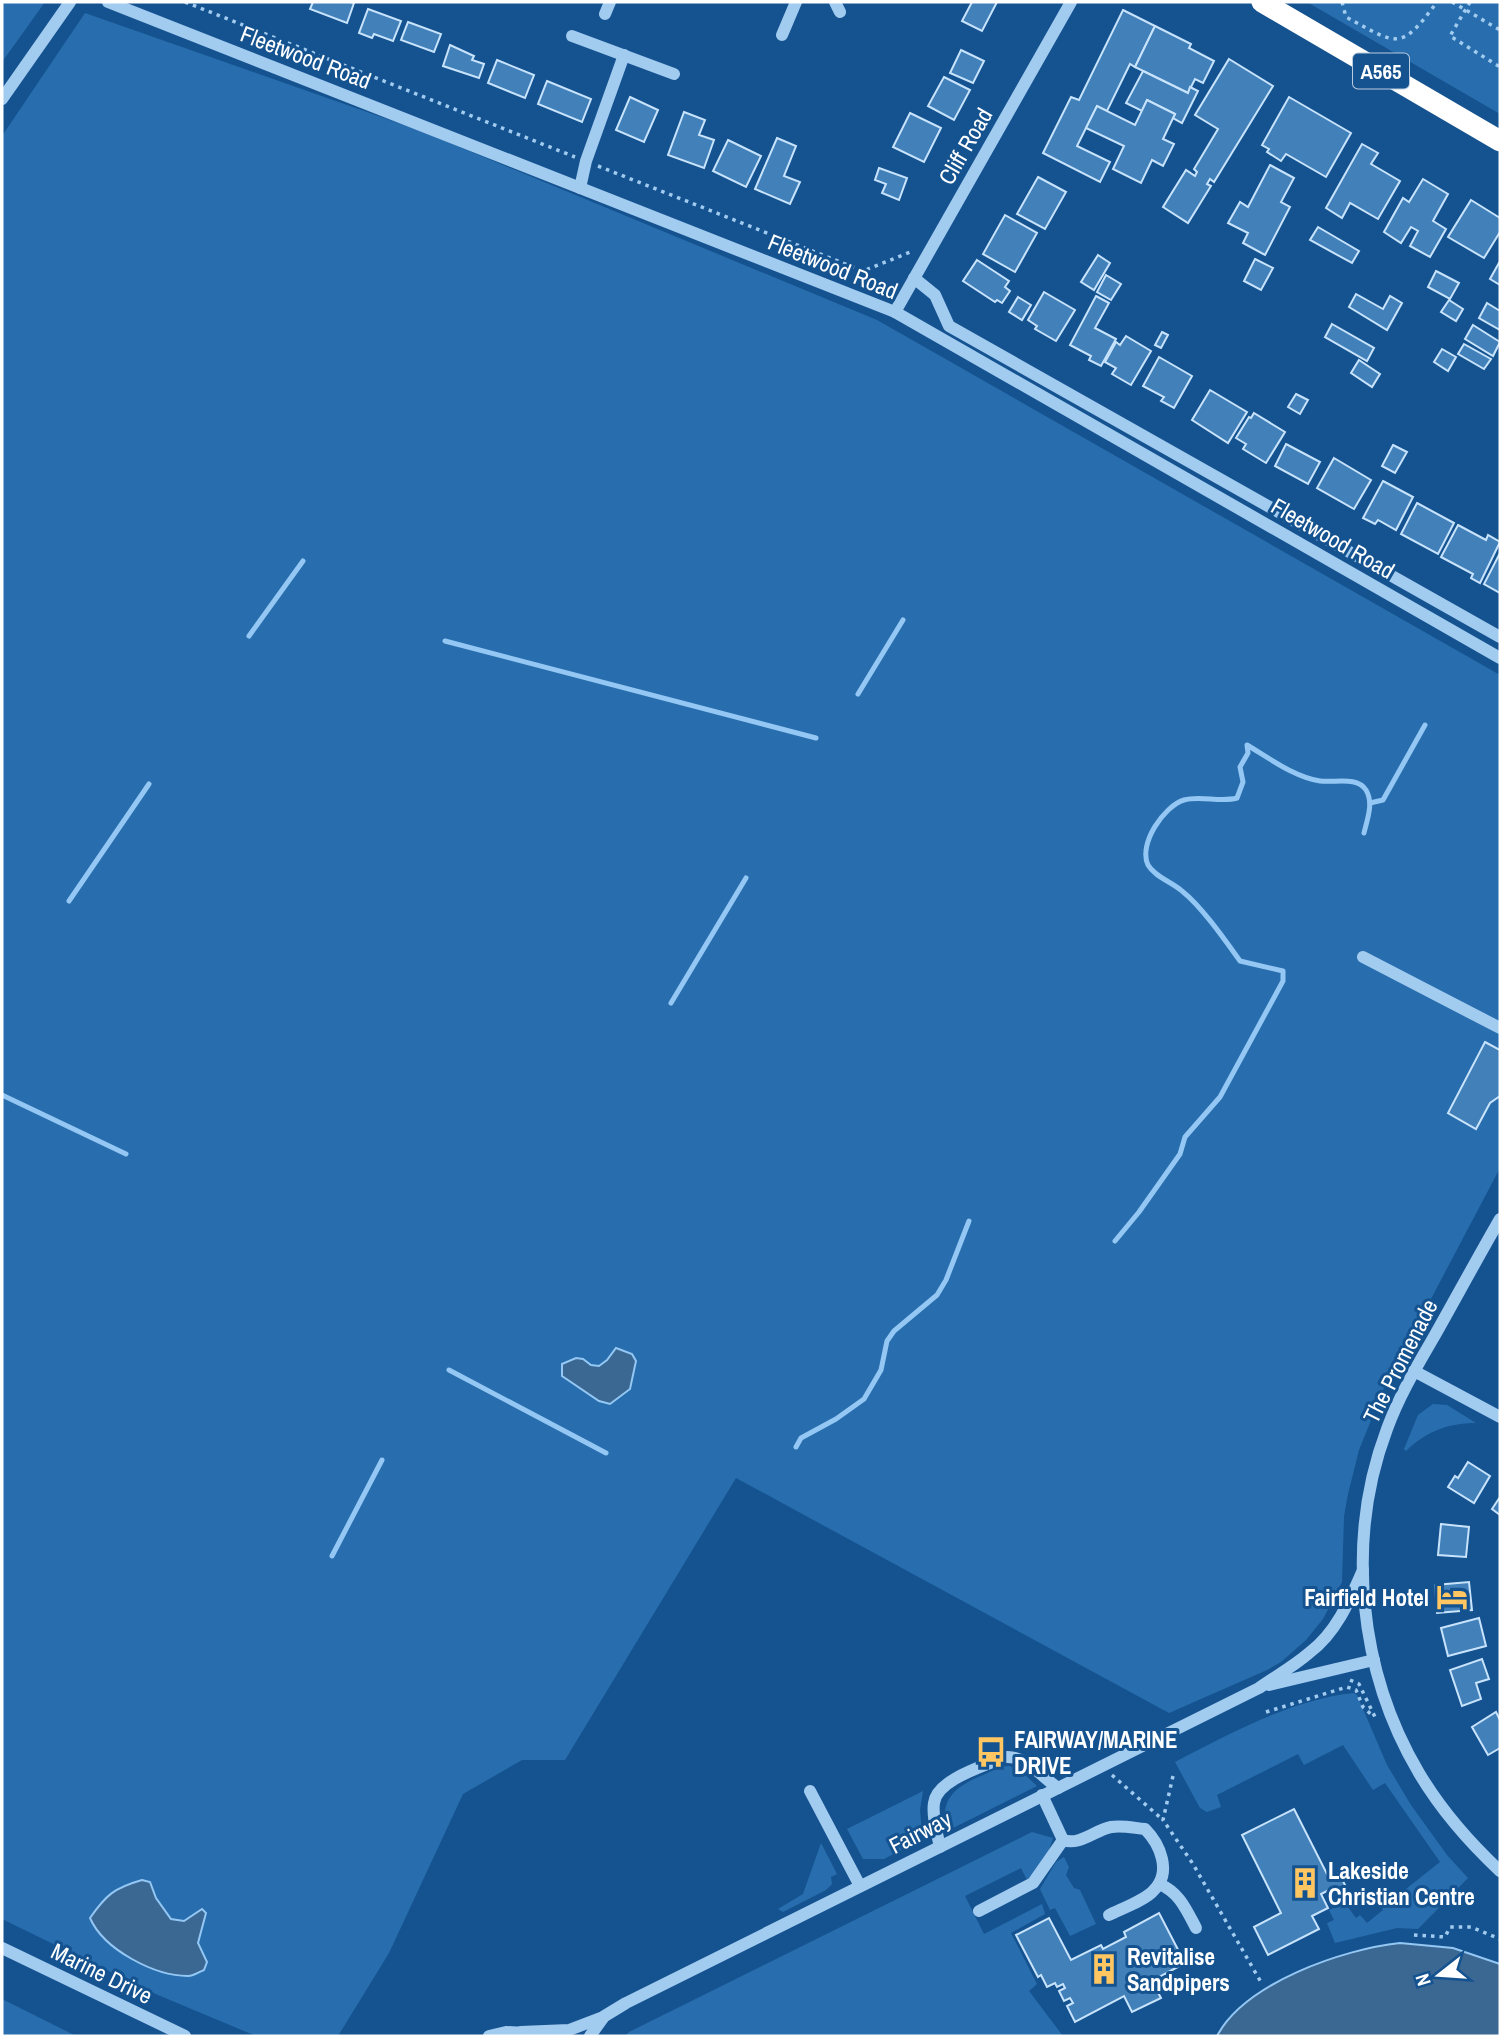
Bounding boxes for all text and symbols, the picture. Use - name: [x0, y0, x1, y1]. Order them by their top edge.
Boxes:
- street label: Fleetwood Road: [236, 18, 376, 96]
- road number: A565: [1353, 54, 1409, 88]
- street label: Cliff Road: [931, 102, 999, 190]
- street label: Fleetwood Road: [764, 226, 902, 306]
- street label: Fleetwood Road: [1266, 490, 1400, 586]
- street label: The Promenade: [1355, 1294, 1445, 1428]
- hotel icon: Fairfield Hotel: [1435, 1580, 1469, 1614]
- place label: Fairfield Hotel: [1304, 1582, 1429, 1613]
- place label: FAIRWAY/MARINE DRIVE: [1014, 1724, 1178, 1781]
- bus stop icon: FAIRWAY/MARINE DRIVE: [974, 1735, 1008, 1769]
- street label: Fairway: [883, 1803, 957, 1861]
- place label: Lakeside Christian Centre: [1328, 1855, 1475, 1912]
- building icon: Lakeside Christian Centre: [1288, 1866, 1322, 1900]
- street label: Marine Drive: [46, 1935, 158, 2011]
- north arrow: [1404, 1940, 1474, 2010]
- place label: Revitalise Sandpipers: [1127, 1941, 1230, 1998]
- building icon: Revitalise Sandpipers: [1087, 1952, 1121, 1986]
- text: N: [1409, 1971, 1437, 1989]

